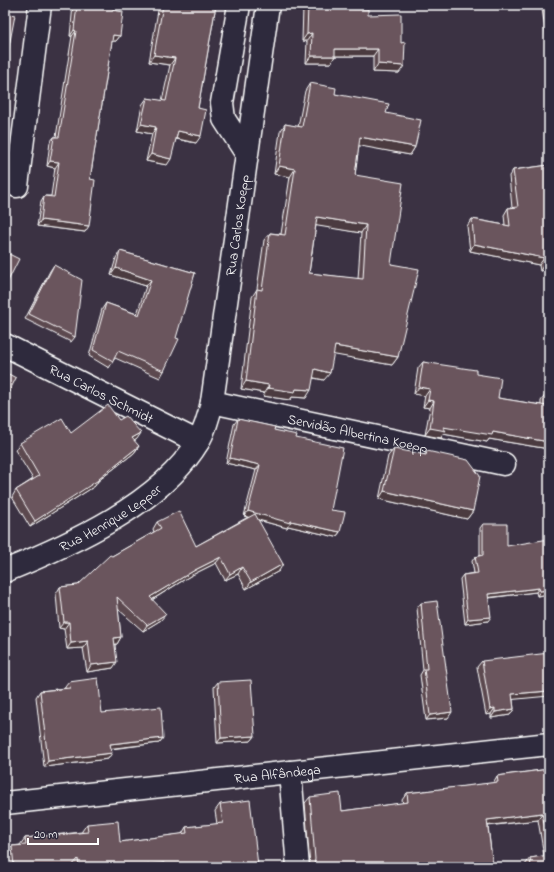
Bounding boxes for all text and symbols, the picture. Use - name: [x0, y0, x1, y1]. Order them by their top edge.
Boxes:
- street label: Rua Carlos Koepp: [221, 173, 256, 277]
- street label: Rua Carlos Schmidt: [45, 360, 157, 430]
- street label: Servidão Albertina Koepp: [285, 409, 430, 460]
- street label: Rua Henrique Lepper: [56, 479, 167, 558]
- street label: Rua Alfândega: [233, 760, 322, 790]
- scale bar: [28, 820, 98, 846]
- text: 20 m: [34, 826, 57, 844]

